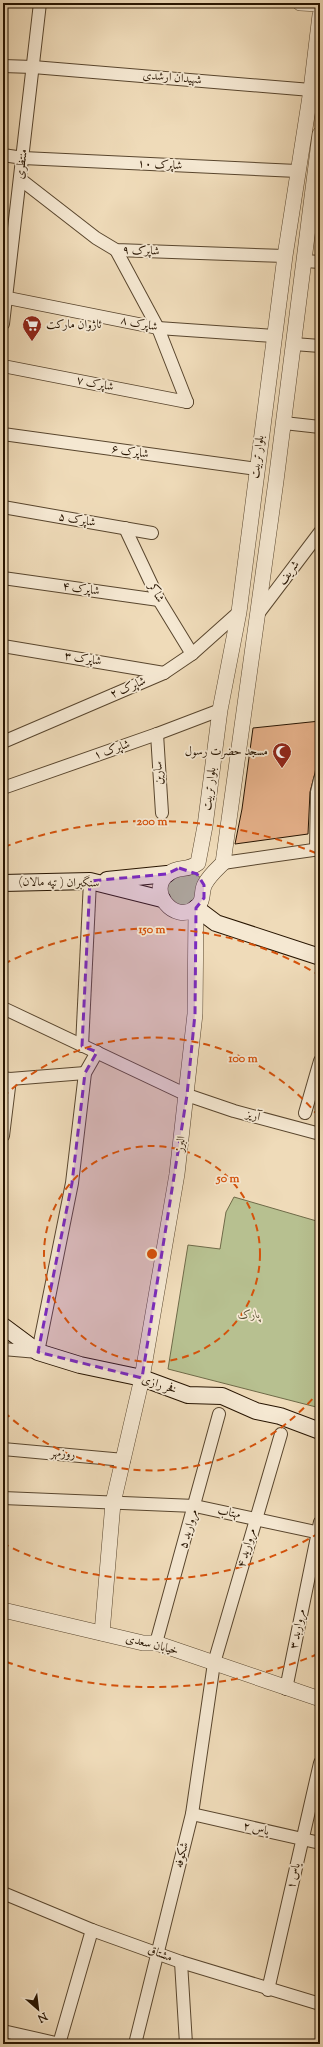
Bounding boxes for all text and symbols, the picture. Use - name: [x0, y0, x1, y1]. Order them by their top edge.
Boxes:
- street label: شهیدان ارشدی: [142, 66, 202, 90]
- street label: منتظری: [11, 148, 33, 180]
- street label: شاپرک ۱۰: [137, 155, 183, 175]
- street label: شاپرک ۹: [122, 241, 160, 261]
- street label: شاپرک ۸: [119, 312, 159, 336]
- supermarket icon: ئاژوان مارکت: [21, 314, 43, 342]
- place label: ئاژوان مارکت: [46, 316, 102, 334]
- street label: شاپرک ۷: [75, 372, 115, 396]
- street label: بلوار تربیت: [246, 434, 270, 480]
- street label: شاپرک ۶: [110, 440, 150, 464]
- street label: شاپرک ۵: [57, 508, 97, 532]
- street label: شریف: [274, 557, 304, 589]
- street label: شاپرک ۴: [61, 577, 101, 601]
- street label: شاکر: [143, 578, 169, 606]
- street label: شاپرک ۳: [63, 647, 103, 671]
- street label: شاپرک ۲: [107, 672, 149, 704]
- street label: شاپرک ۱: [91, 735, 133, 765]
- mosque icon: مسجد حضرت رسول: [271, 741, 293, 769]
- place label: مسجد حضرت رسول: [185, 743, 268, 761]
- street label: سارین: [149, 760, 169, 785]
- street label: بلوار تربیت: [198, 766, 222, 812]
- text: 200 m: [137, 813, 167, 831]
- street label: سنگبران ( تپه مالان): [18, 873, 100, 893]
- text: 150 m: [137, 921, 166, 939]
- text: 100 m: [227, 1050, 258, 1068]
- street label: آریز: [242, 1105, 263, 1127]
- street label: البرز: [171, 1135, 191, 1154]
- text: 50 m: [216, 1170, 240, 1188]
- centre of rings: [145, 1247, 159, 1261]
- park label: پارک: [238, 1306, 262, 1324]
- street label: فخر رازی: [139, 1371, 179, 1399]
- street label: روزمهر: [48, 1444, 76, 1464]
- street label: مهتاب: [216, 1502, 242, 1524]
- street label: مروارید ۵: [175, 1507, 203, 1551]
- street label: مروارید ۴: [233, 1526, 261, 1570]
- street label: مرواربد ۳: [285, 1607, 311, 1651]
- street label: خیابان سعدی: [124, 1630, 181, 1660]
- street label: یاس ۲: [241, 1817, 272, 1841]
- street label: شکوفه: [170, 1840, 194, 1870]
- street label: یاس ۱: [282, 1860, 306, 1891]
- street label: مشتاق: [145, 1941, 175, 1967]
- north arrow: [18, 1989, 58, 2029]
- text: N: [34, 2007, 51, 2026]

